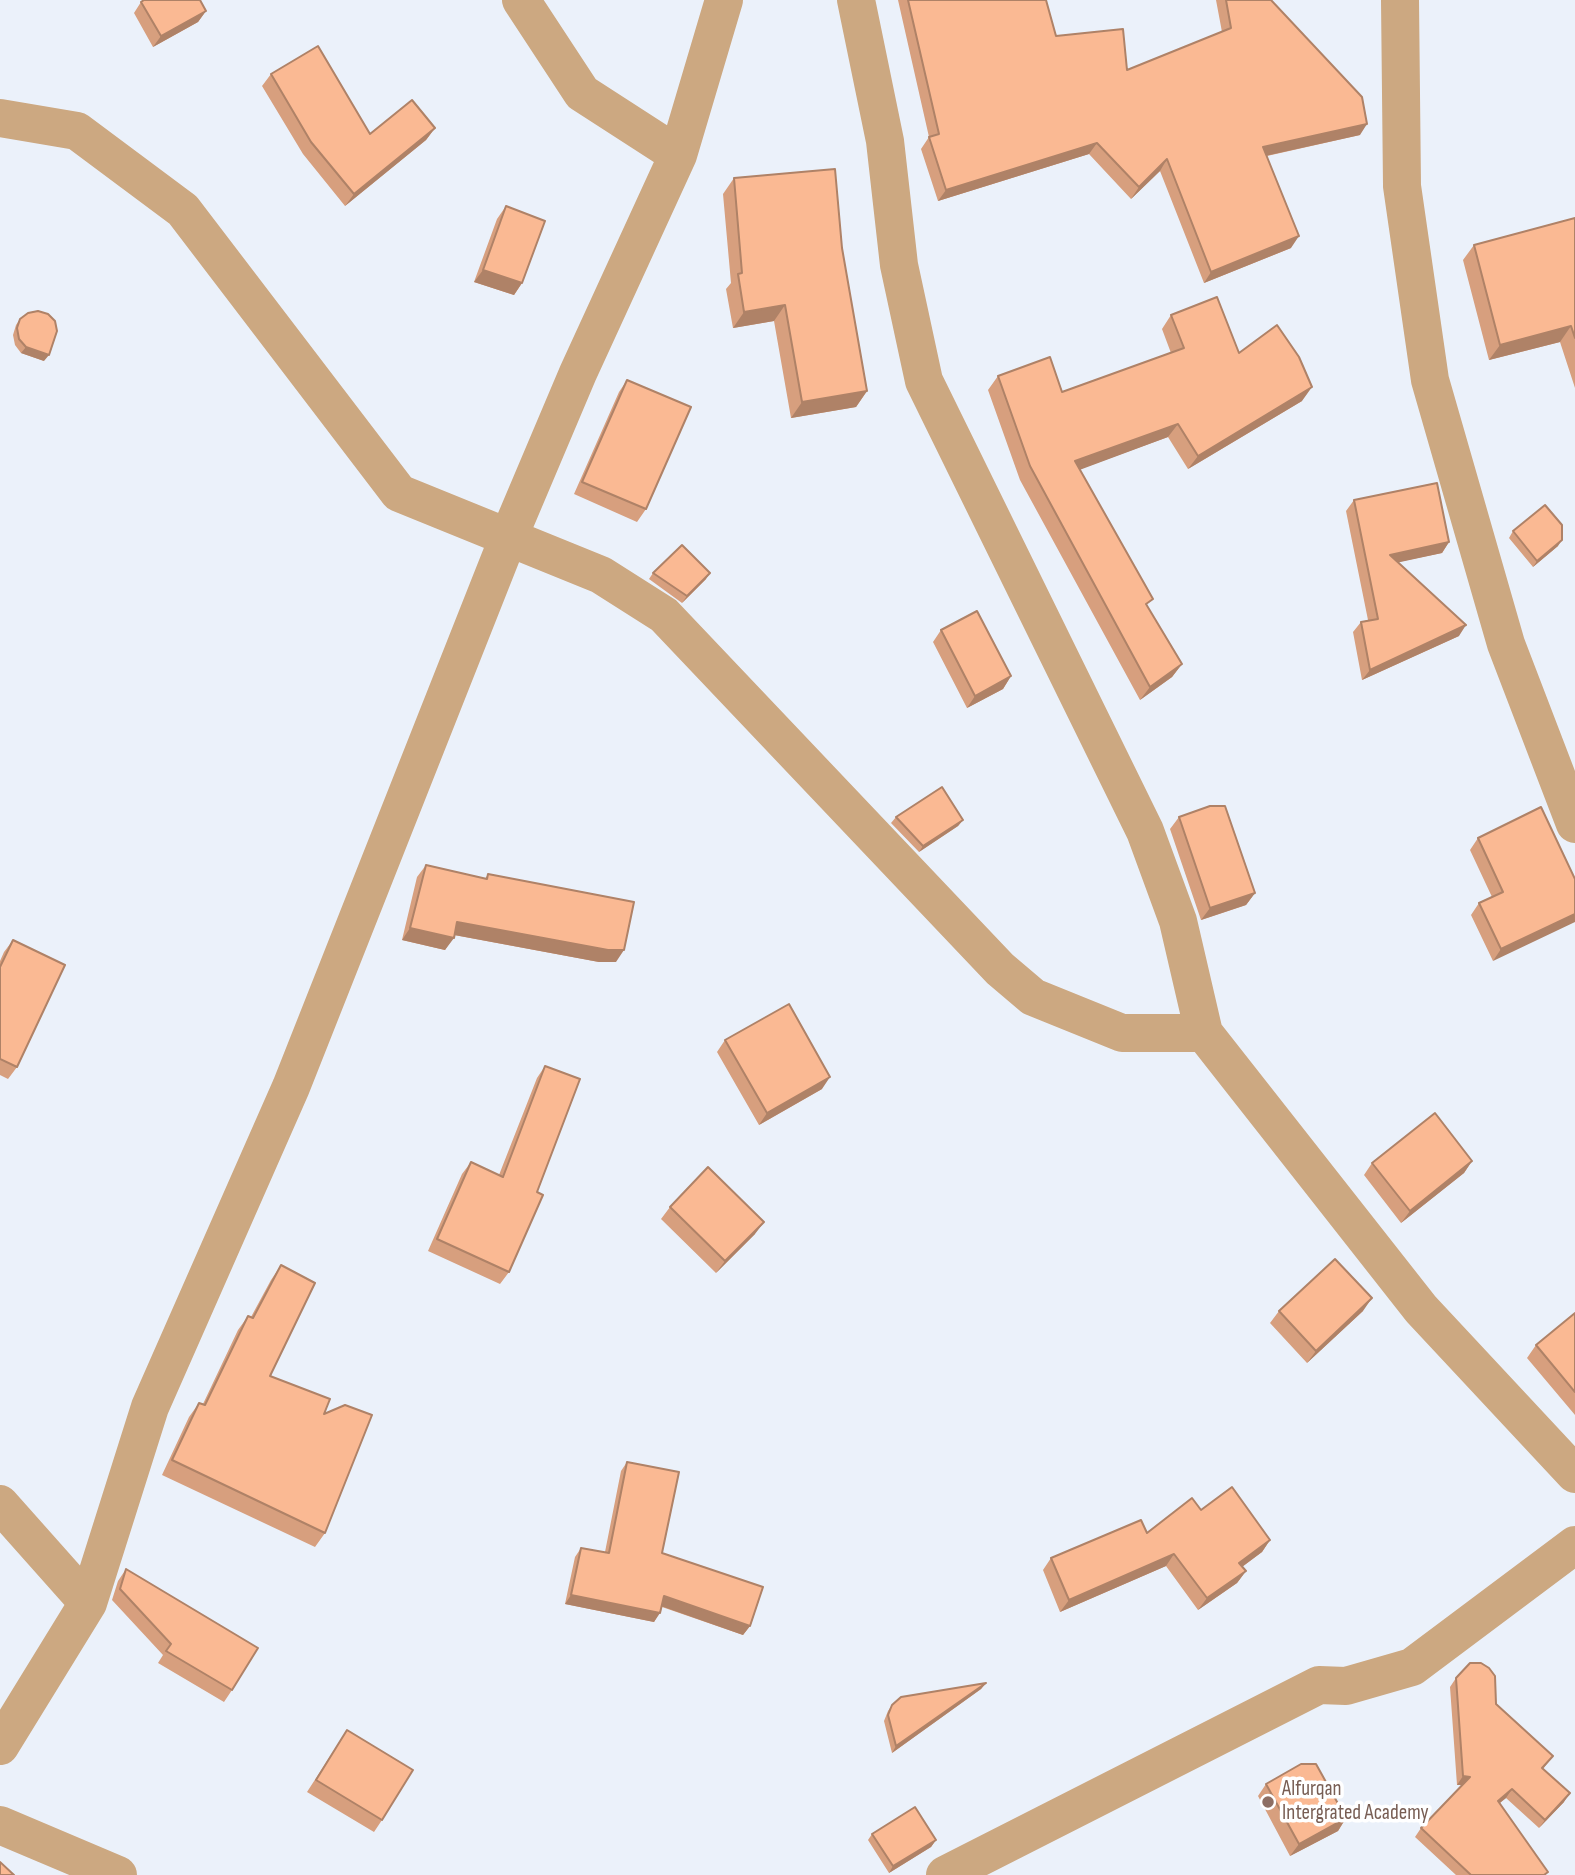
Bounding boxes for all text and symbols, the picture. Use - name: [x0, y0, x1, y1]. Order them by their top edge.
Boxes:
- place label: Alfurqan Intergrated Academy: [1282, 1777, 1429, 1827]
- marker: Alfurqan Intergrated Academy: [1260, 1794, 1276, 1810]

